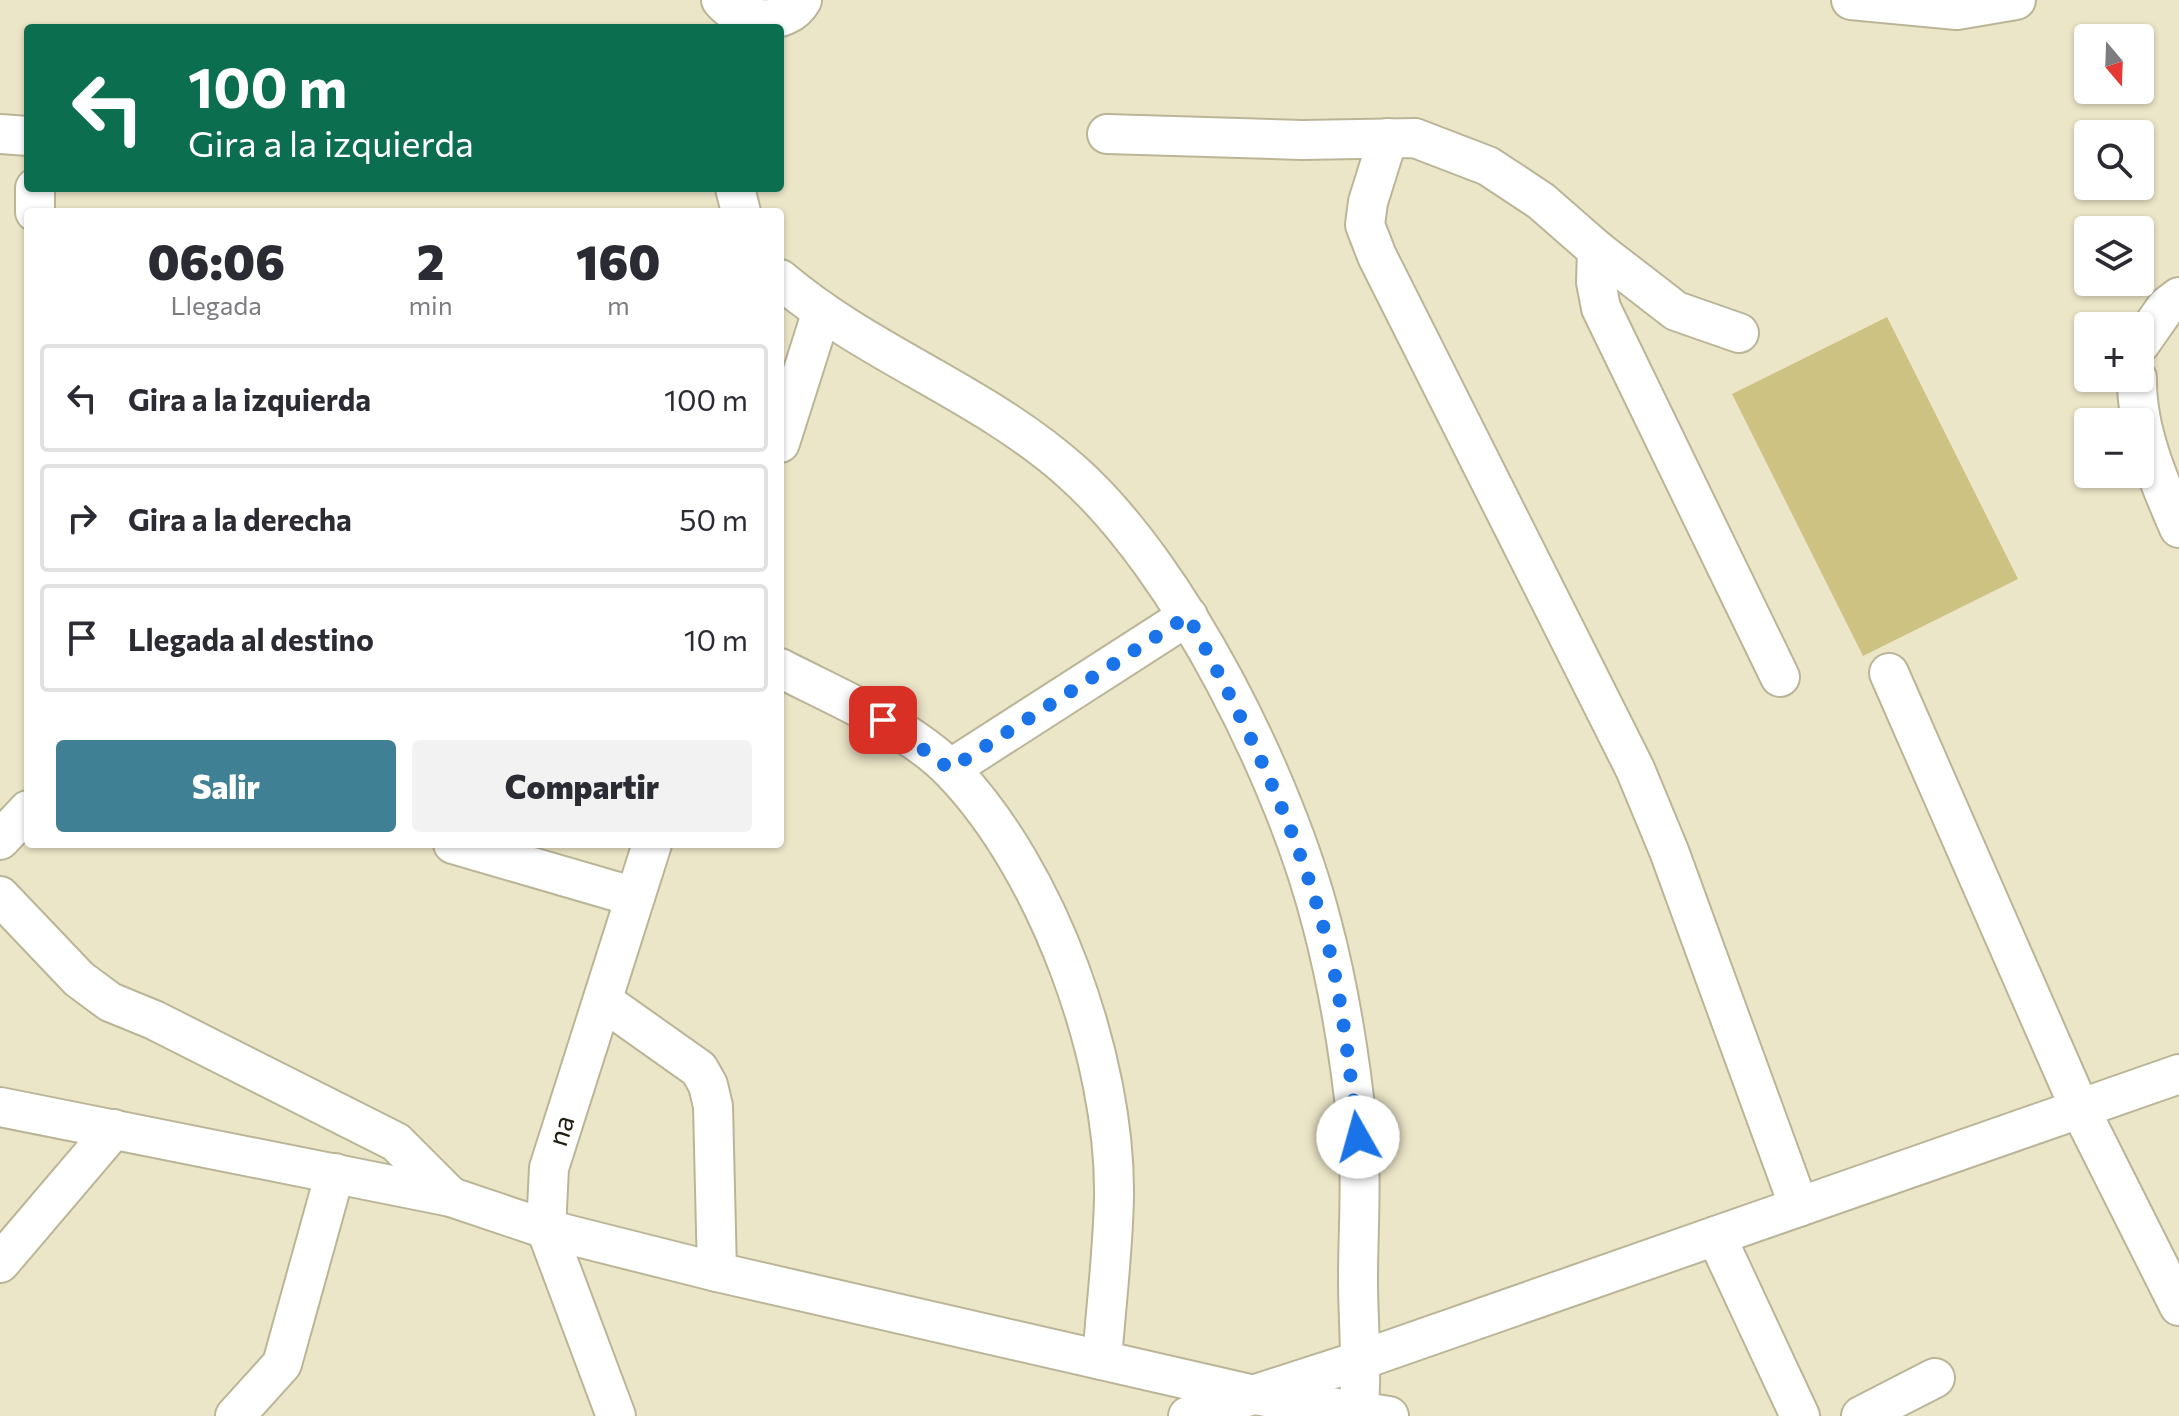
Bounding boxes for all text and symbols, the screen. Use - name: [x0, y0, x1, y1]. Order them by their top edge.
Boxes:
- north arrow: [2074, 24, 2154, 104]
- map controls: [2074, 24, 2154, 488]
- text: 100 m: [188, 51, 347, 120]
- icon: left: [56, 56, 160, 160]
- text: Gira a la izquierda: [188, 120, 474, 164]
- button: search: [2074, 120, 2154, 200]
- button: layers: [2074, 216, 2154, 296]
- text: 06:06: [147, 231, 285, 290]
- text: 2: [417, 231, 444, 290]
- text: 160: [576, 231, 661, 290]
- text: Llegada: [171, 289, 262, 320]
- text: min: [408, 289, 453, 320]
- text: m: [607, 289, 630, 320]
- button: +: [2074, 312, 2154, 392]
- icon: left: [60, 376, 104, 420]
- text: Gira a la izquierda: [128, 380, 371, 417]
- text: 100 m: [664, 380, 748, 417]
- button: −: [2074, 408, 2154, 488]
- icon: right: [60, 496, 104, 540]
- text: Gira a la derecha: [128, 500, 352, 537]
- text: 50 m: [679, 500, 748, 537]
- icon: arrive: [60, 616, 104, 660]
- text: Llegada al destino: [128, 620, 374, 657]
- text: 10 m: [684, 620, 748, 657]
- pin: [849, 686, 917, 754]
- icon: arrive: [861, 698, 905, 742]
- button: Salir: [56, 740, 396, 832]
- button: Compartir: [412, 740, 752, 832]
- position arrow: [1316, 1095, 1400, 1179]
- street label: na: [539, 1111, 581, 1150]

